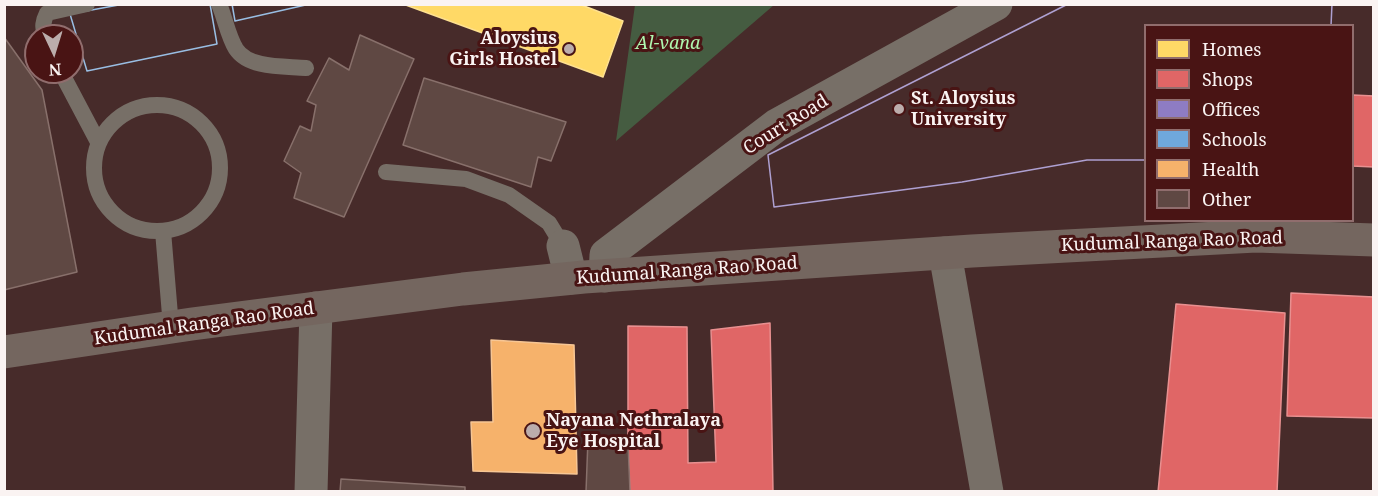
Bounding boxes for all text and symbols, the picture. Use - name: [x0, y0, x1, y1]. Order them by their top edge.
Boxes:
- north arrow: [24, 24, 84, 84]
- legend: [1144, 24, 1354, 222]
- place label: Aloysius Girls Hostel: [449, 28, 557, 70]
- park label: Al-vana: [635, 33, 701, 55]
- text: Homes: [1202, 37, 1261, 61]
- marker: Aloysius Girls Hostel: [562, 42, 576, 56]
- text: N: [48, 59, 62, 81]
- text: Shops: [1202, 67, 1253, 91]
- place label: St. Aloysius University: [911, 88, 1015, 130]
- street label: Court Road: [740, 90, 832, 160]
- text: Offices: [1202, 97, 1260, 121]
- marker: St. Aloysius University: [892, 102, 906, 116]
- text: Schools: [1202, 127, 1267, 151]
- text: Health: [1202, 157, 1259, 181]
- text: Other: [1202, 187, 1251, 211]
- street label: Kudumal Ranga Rao Road: [1061, 227, 1283, 257]
- street label: Kudumal Ranga Rao Road: [576, 252, 798, 290]
- street label: Kudumal Ranga Rao Road: [93, 298, 315, 350]
- place label: Nayana Nethralaya Eye Hospital: [546, 410, 721, 452]
- marker: Nayana Nethralaya Eye Hospital: [524, 422, 542, 440]

